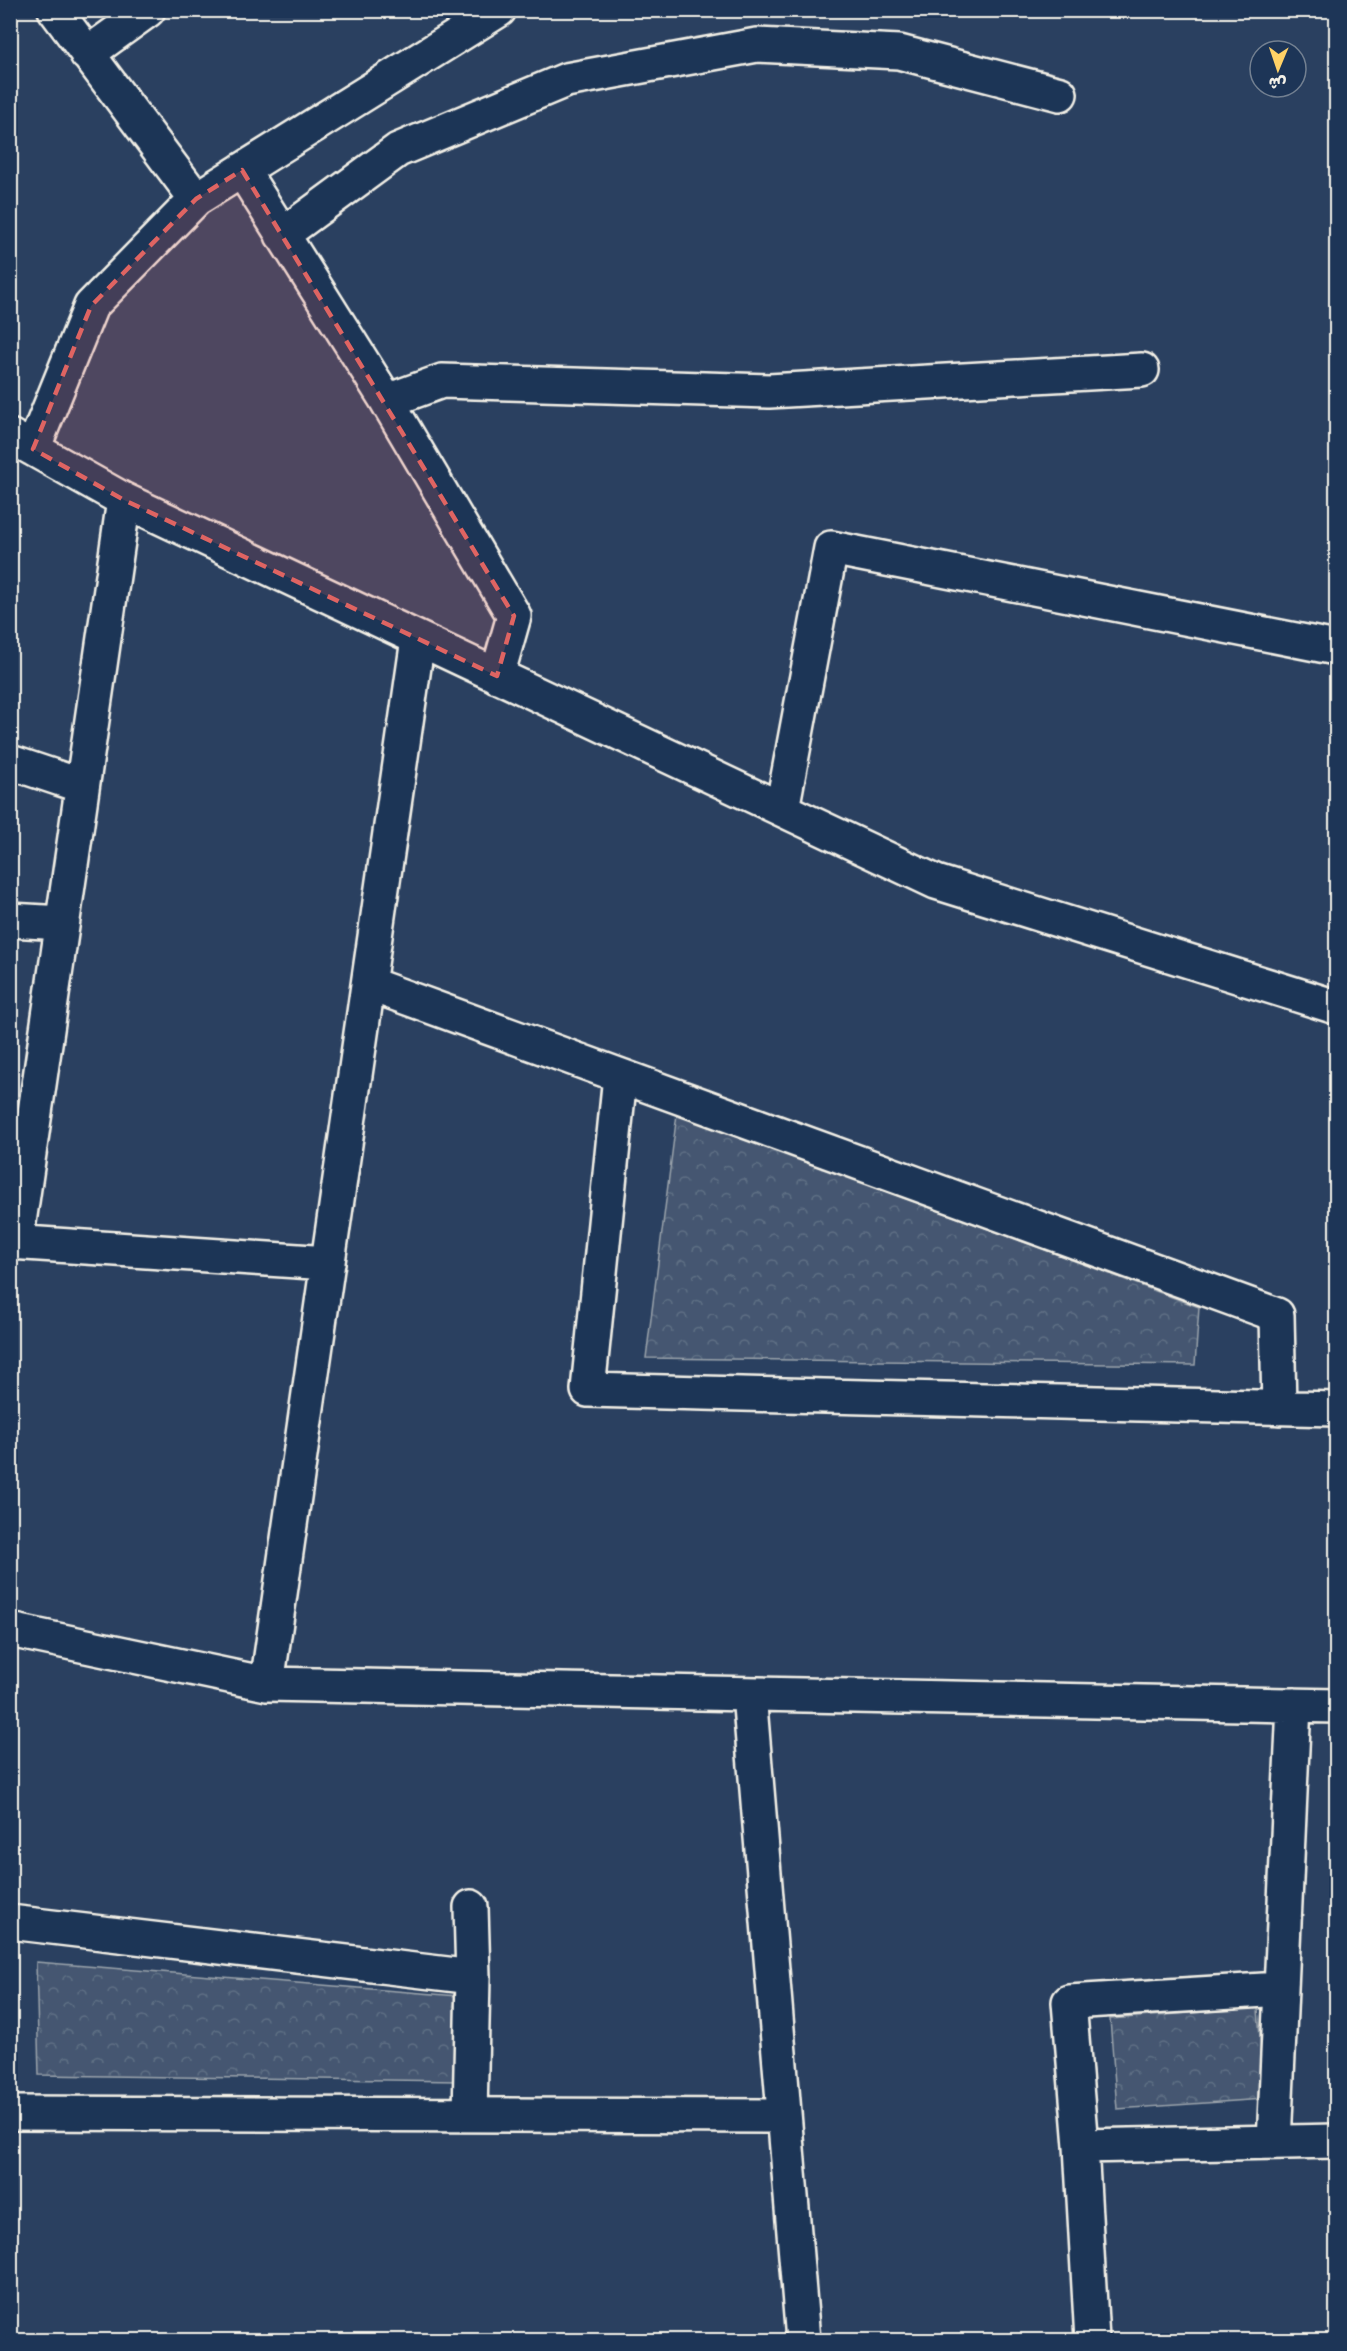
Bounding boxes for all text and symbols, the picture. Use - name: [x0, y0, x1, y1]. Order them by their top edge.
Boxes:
- north arrow: [1248, 39, 1308, 99]
- text: ش: [1268, 72, 1287, 94]

